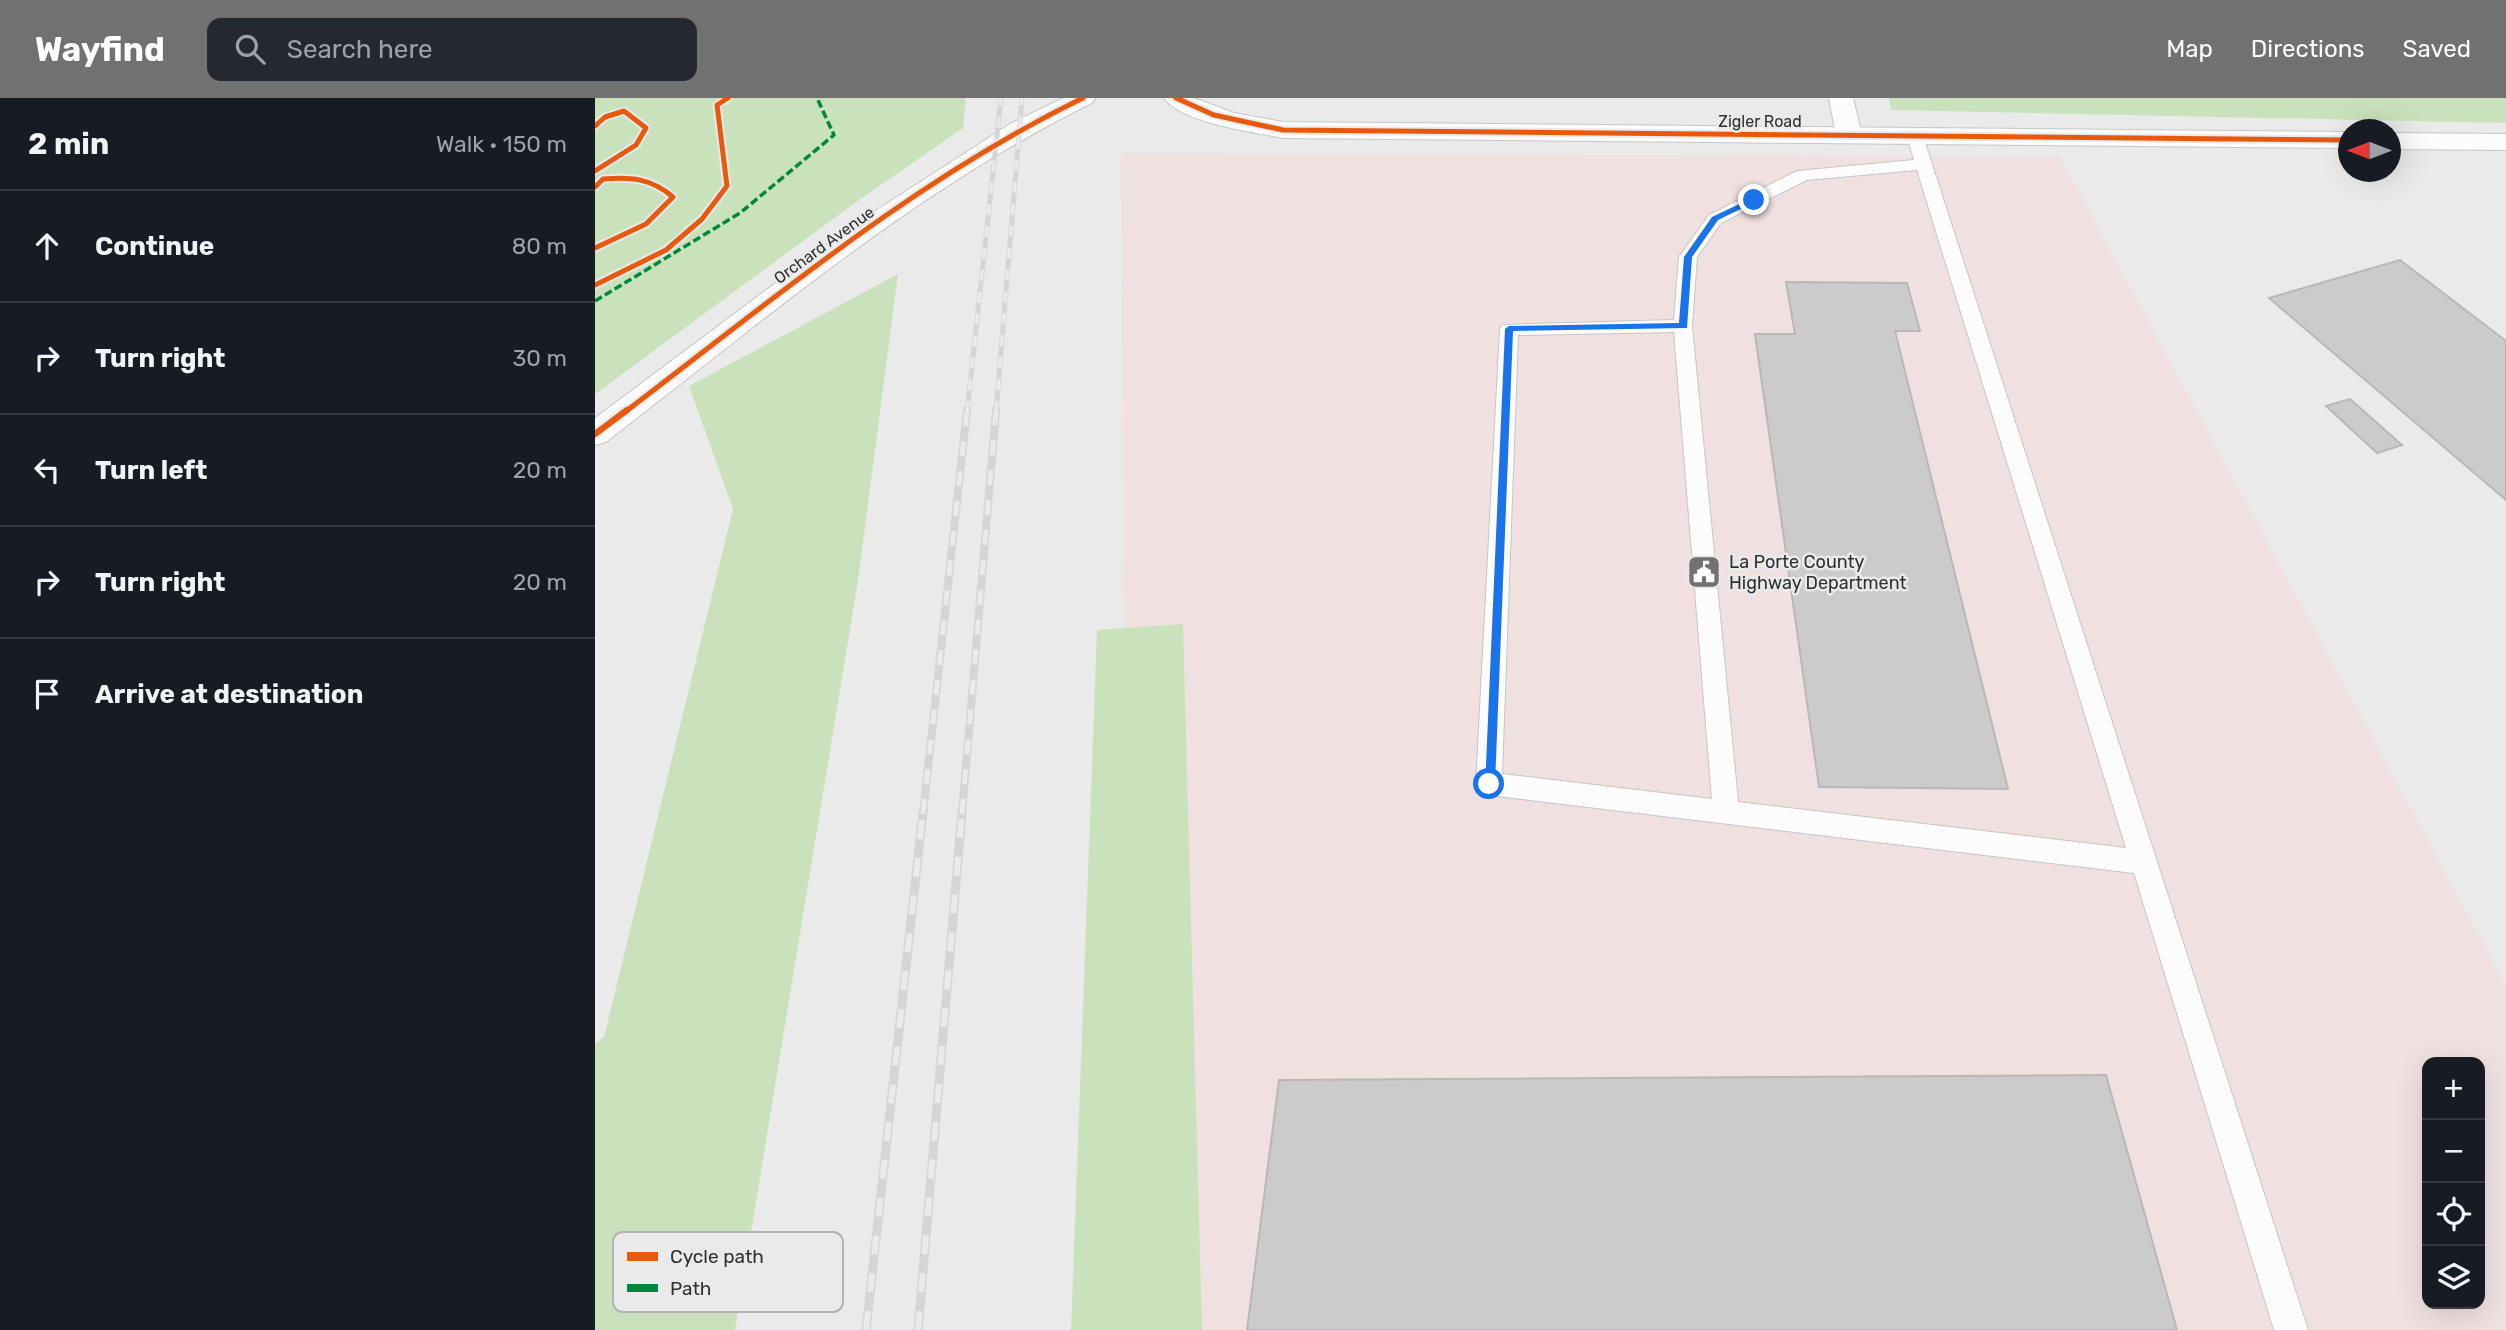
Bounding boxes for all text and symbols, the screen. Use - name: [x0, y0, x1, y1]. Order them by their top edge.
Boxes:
- search box: [207, 18, 697, 81]
- text: Wayfind: [35, 30, 165, 69]
- icon: search: [231, 30, 269, 68]
- text: Search here: [287, 34, 433, 65]
- text: Map: [2166, 35, 2213, 63]
- text: Directions: [2251, 35, 2364, 63]
- text: Saved: [2402, 35, 2471, 63]
- street label: Zigler Road: [1718, 112, 1802, 131]
- north arrow: [2338, 119, 2401, 182]
- text: 2 min: [28, 126, 109, 162]
- text: Walk · 150 m: [436, 130, 567, 158]
- route end: [1738, 184, 1769, 215]
- street label: Orchard Avenue: [770, 202, 878, 288]
- icon: ahead: [28, 227, 66, 265]
- text: Continue: [95, 231, 214, 262]
- text: 80 m: [512, 232, 567, 260]
- icon: right: [28, 339, 66, 377]
- text: Turn right: [95, 343, 225, 374]
- text: 30 m: [512, 344, 567, 372]
- icon: left: [28, 451, 66, 489]
- text: Turn left: [95, 455, 207, 486]
- text: 20 m: [513, 456, 567, 484]
- place label: La Porte County Highway Department: [1729, 551, 1906, 594]
- public building icon: La Porte County Highway Department: [1685, 553, 1723, 591]
- icon: right: [28, 563, 66, 601]
- text: Turn right: [95, 567, 225, 598]
- text: 20 m: [513, 568, 567, 596]
- icon: arrive: [28, 675, 66, 713]
- text: Arrive at destination: [95, 679, 363, 710]
- route start: [1473, 768, 1504, 799]
- map controls: [2422, 1057, 2485, 1309]
- button: +: [2422, 1057, 2485, 1120]
- button: −: [2422, 1120, 2485, 1183]
- button: locate: [2422, 1183, 2485, 1246]
- legend: [613, 1232, 843, 1312]
- text: Cycle path: [670, 1245, 764, 1268]
- button: layers: [2422, 1246, 2485, 1309]
- text: Path: [670, 1277, 711, 1300]

